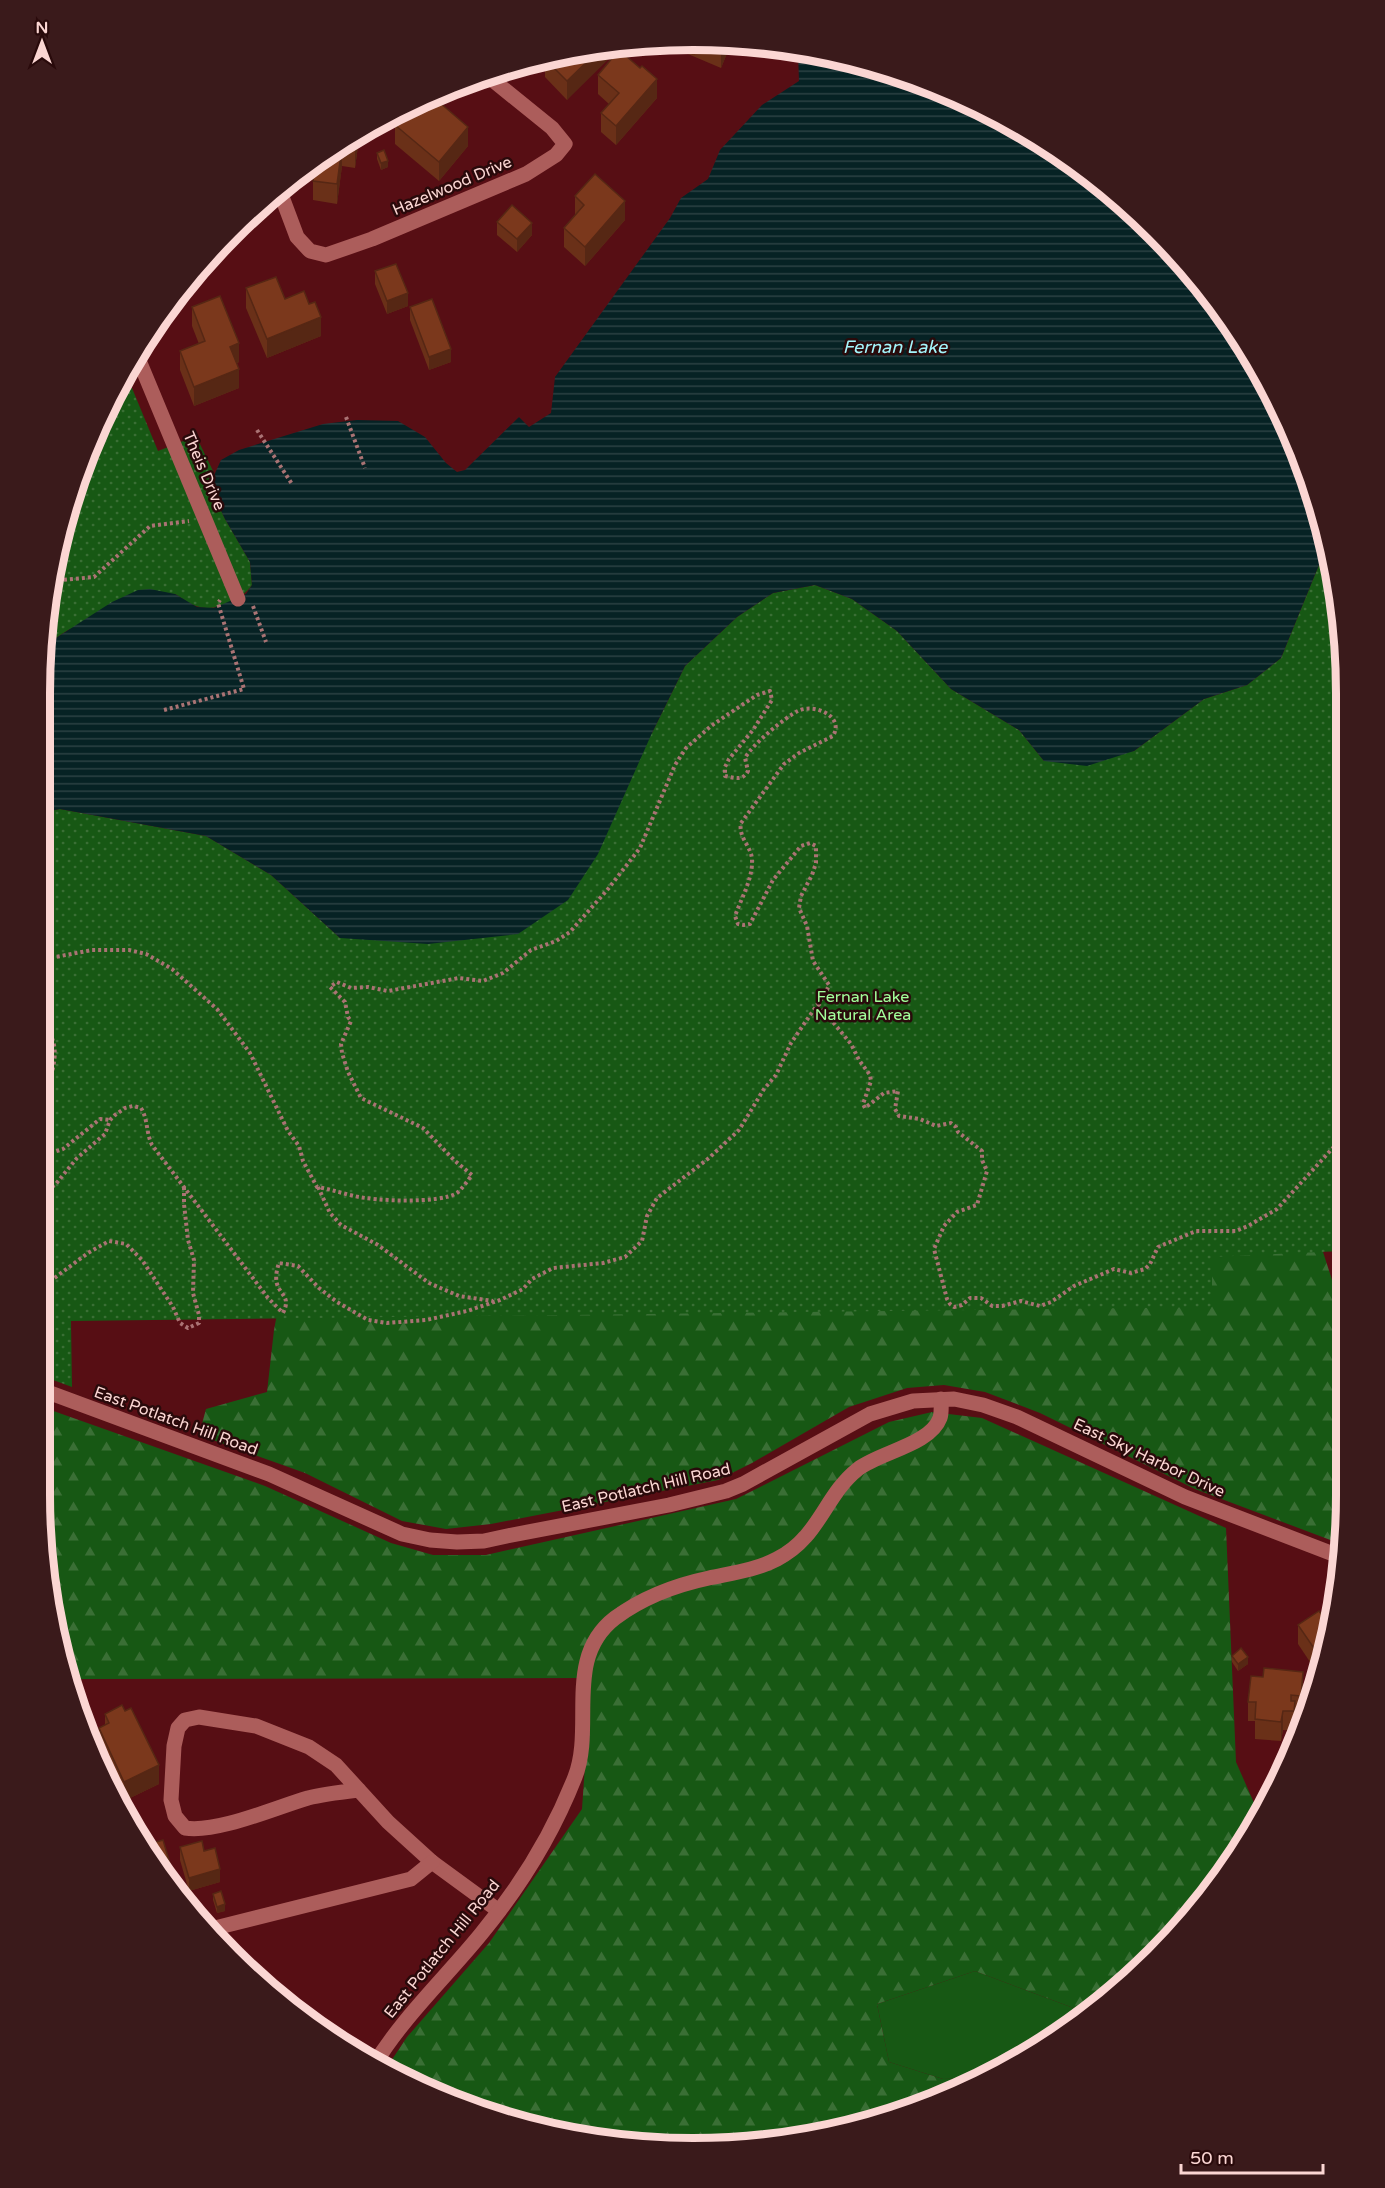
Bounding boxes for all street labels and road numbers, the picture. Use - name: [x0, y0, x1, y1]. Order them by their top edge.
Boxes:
- street label: Hazelwood Drive: [389, 152, 515, 220]
- street label: Theis Drive: [178, 429, 230, 513]
- street label: East Potlatch Hill Road: [91, 1382, 261, 1460]
- street label: East Sky Harbor Drive: [1070, 1414, 1228, 1502]
- street label: East Potlatch Hill Road: [560, 1459, 732, 1517]
- street label: East Potlatch Hill Road: [380, 1876, 504, 2022]

